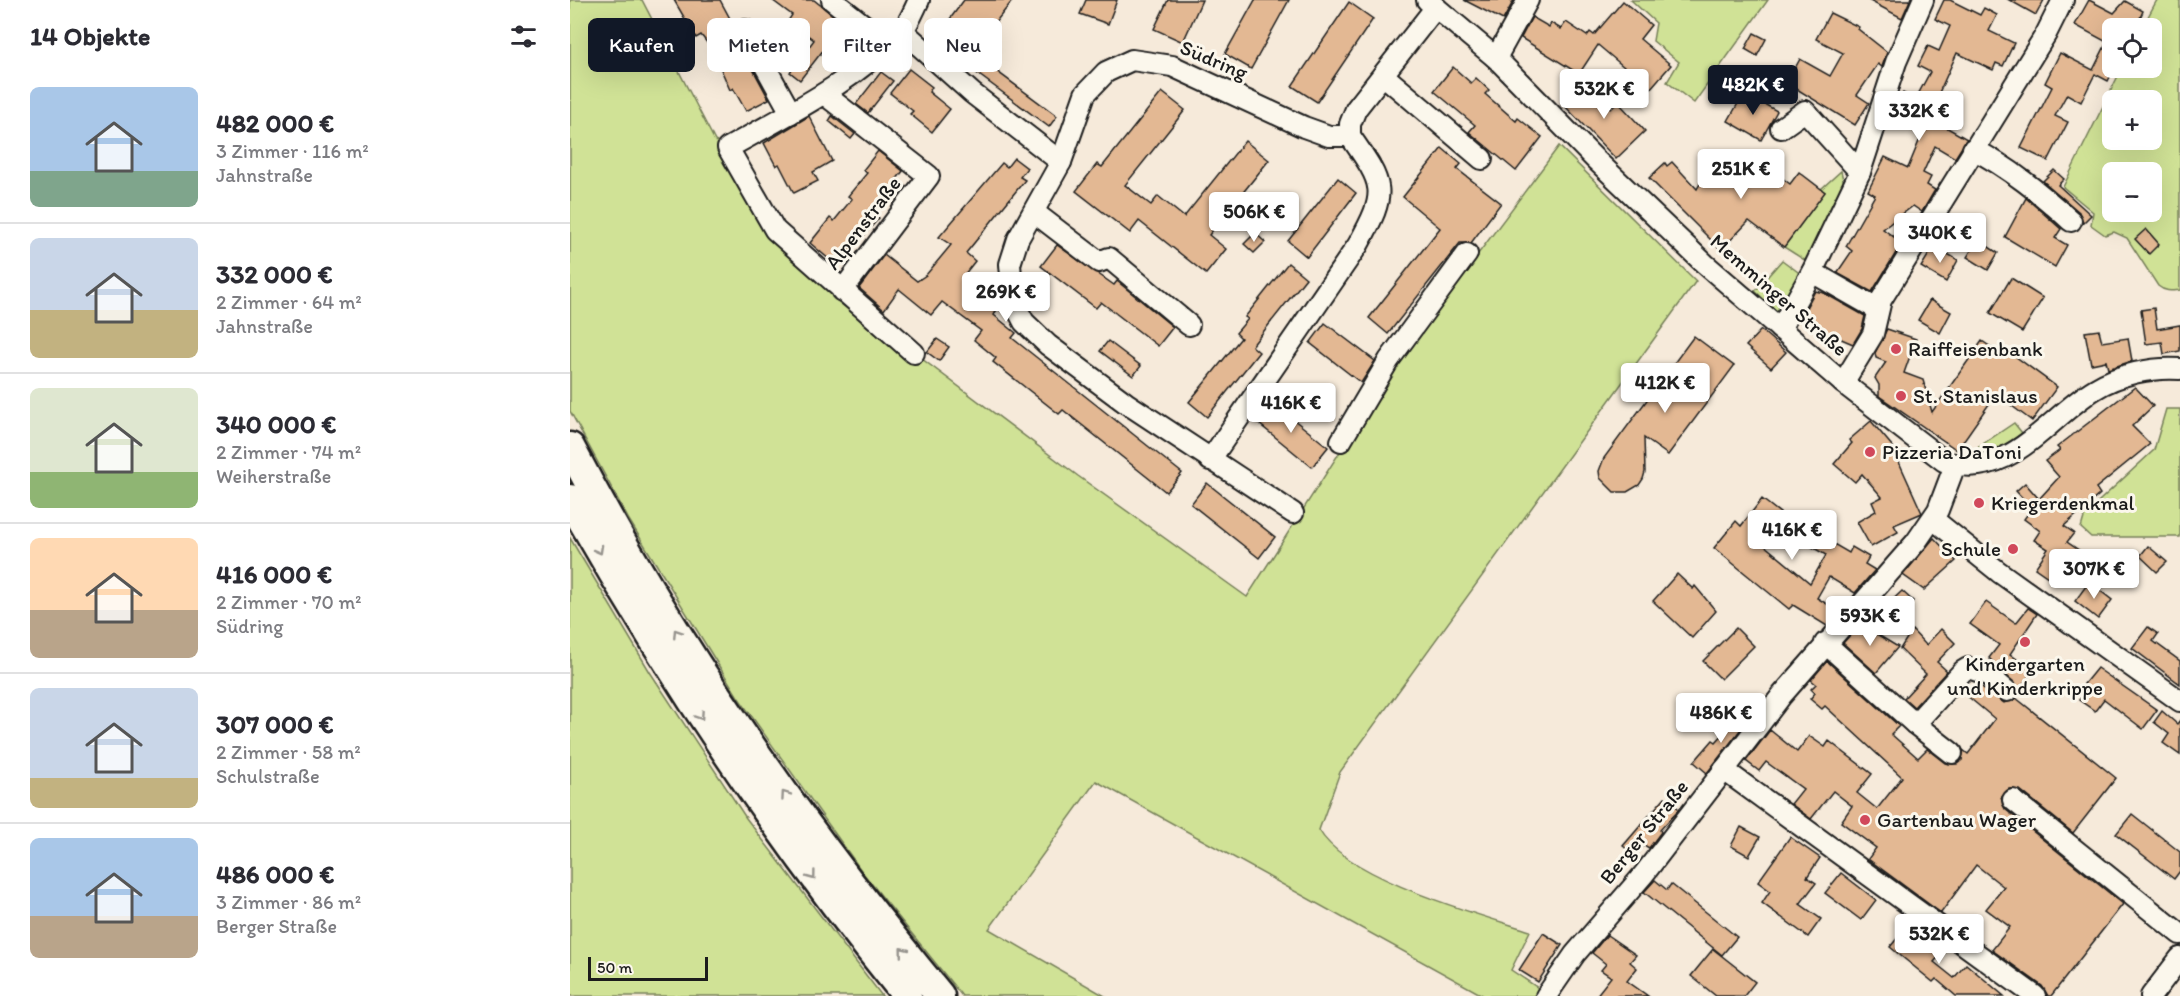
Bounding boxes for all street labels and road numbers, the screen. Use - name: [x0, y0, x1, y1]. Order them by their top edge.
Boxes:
- street label: Südring: [1177, 34, 1252, 85]
- street label: Alpenstraße: [819, 171, 906, 274]
- street label: Memminger Straße: [1706, 228, 1853, 361]
- street label: Berger Straße: [1594, 774, 1693, 889]

